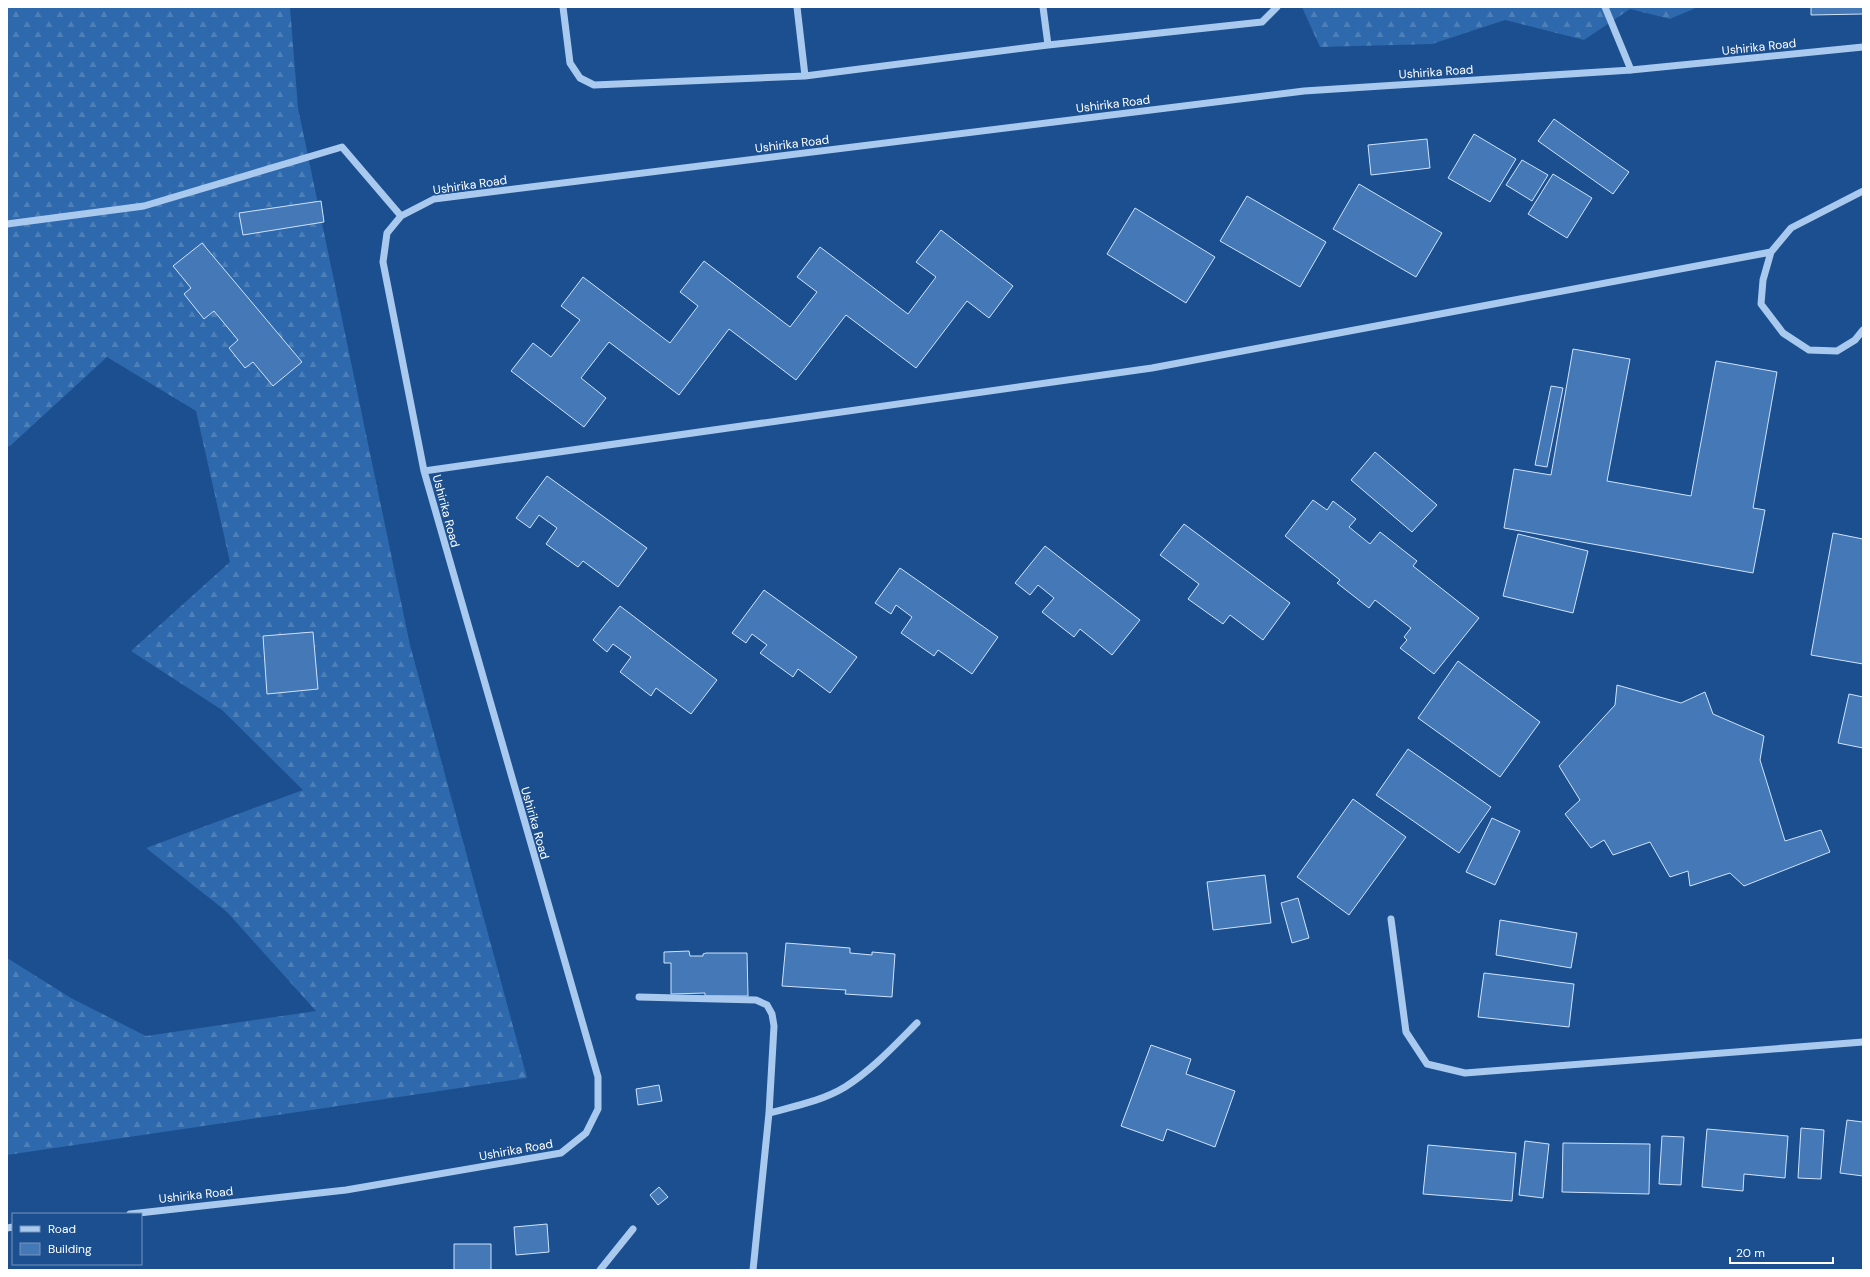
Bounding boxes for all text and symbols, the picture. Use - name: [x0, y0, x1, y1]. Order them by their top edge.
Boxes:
- street label: Ushirika Road: [1721, 35, 1797, 59]
- street label: Ushirika Road: [1398, 61, 1474, 83]
- street label: Ushirika Road: [1075, 92, 1151, 116]
- street label: Ushirika Road: [754, 132, 830, 156]
- street label: Ushirika Road: [432, 172, 508, 198]
- street label: Ushirika Road: [429, 473, 463, 549]
- street label: Ushirika Road: [517, 785, 553, 861]
- street label: Ushirika Road: [478, 1136, 554, 1164]
- street label: Ushirika Road: [158, 1183, 234, 1207]
- legend: [12, 1213, 142, 1265]
- text: Road: [48, 1221, 76, 1237]
- scale bar: [1730, 1239, 1833, 1265]
- text: Building: [48, 1241, 92, 1257]
- text: 20 m: [1736, 1245, 1765, 1261]

